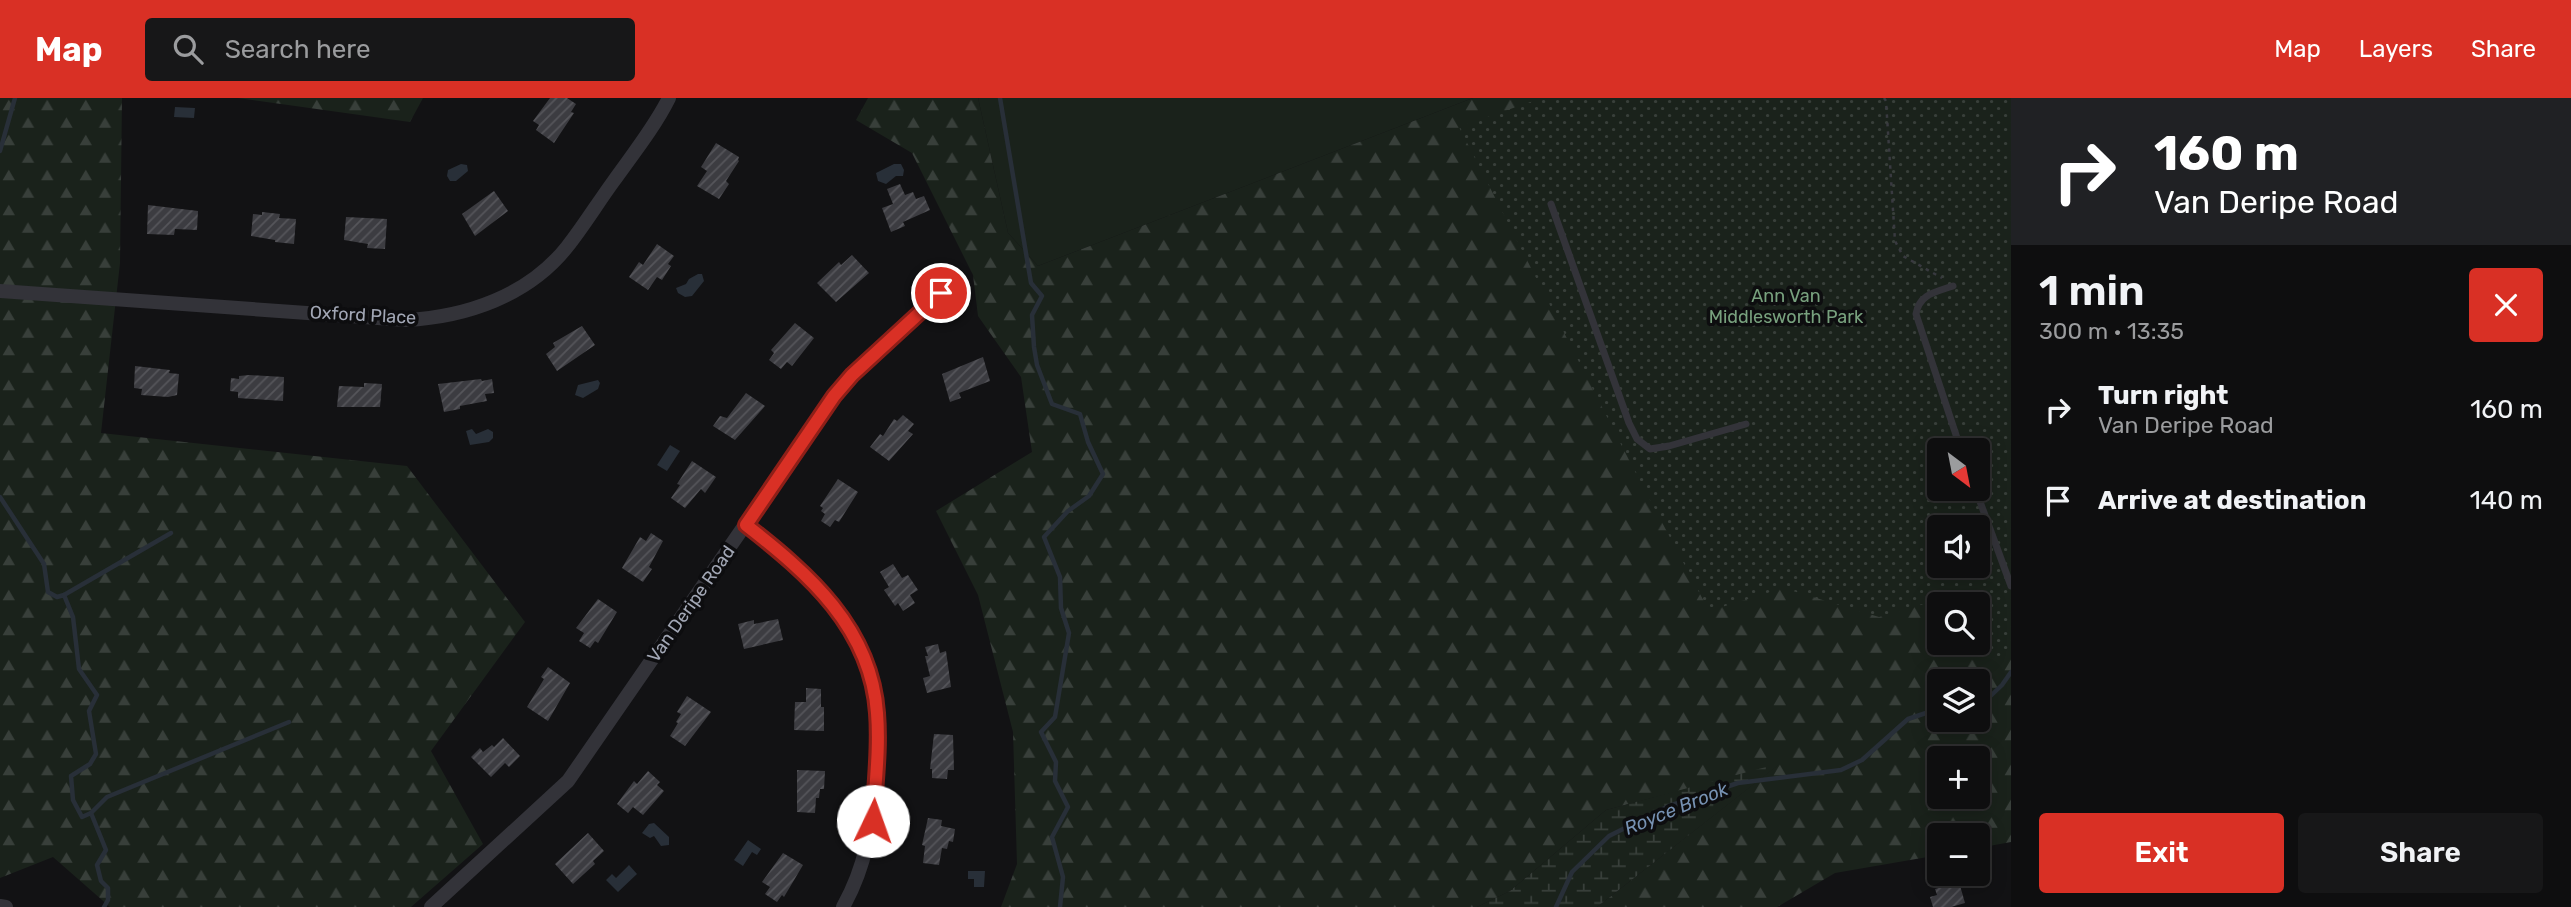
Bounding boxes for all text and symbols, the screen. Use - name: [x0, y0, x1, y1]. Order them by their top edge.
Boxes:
- search box: [145, 18, 635, 81]
- text: Map: [35, 30, 103, 69]
- icon: search: [169, 30, 207, 68]
- text: Search here: [225, 34, 370, 65]
- text: Map: [2274, 35, 2321, 63]
- text: Layers: [2359, 35, 2433, 63]
- text: Share: [2471, 35, 2536, 63]
- text: 160 m: [2154, 124, 2299, 182]
- icon: right: [2039, 126, 2130, 217]
- text: Van Deripe Road: [2154, 183, 2399, 221]
- pin: [911, 263, 971, 323]
- text: 1 min: [2039, 266, 2145, 316]
- button: close: [2469, 268, 2543, 342]
- icon: arrive: [922, 274, 960, 312]
- park label: Ann Van Middlesworth Park: [1709, 285, 1864, 328]
- street label: Oxford Place: [309, 301, 417, 329]
- text: 300 m · 13:35: [2039, 317, 2184, 345]
- text: Turn right: [2098, 380, 2228, 411]
- icon: right: [2039, 391, 2077, 429]
- text: 160 m: [2470, 394, 2543, 425]
- text: Van Deripe Road: [2098, 411, 2274, 439]
- north arrow: [1927, 438, 1990, 500]
- map controls: [1927, 438, 1990, 886]
- icon: arrive: [2039, 482, 2077, 520]
- text: Arrive at destination: [2098, 485, 2366, 516]
- text: 140 m: [2470, 485, 2543, 516]
- button: sound: [1927, 515, 1990, 578]
- street label: Van Deripe Road: [643, 541, 739, 667]
- button: search: [1927, 592, 1990, 655]
- button: layers: [1927, 669, 1990, 732]
- button: +: [1927, 746, 1990, 809]
- water label: Royce Brook: [1621, 777, 1732, 840]
- position arrow: [836, 784, 910, 858]
- button: Exit: [2039, 813, 2284, 893]
- button: Share: [2298, 813, 2543, 893]
- button: −: [1927, 823, 1990, 886]

